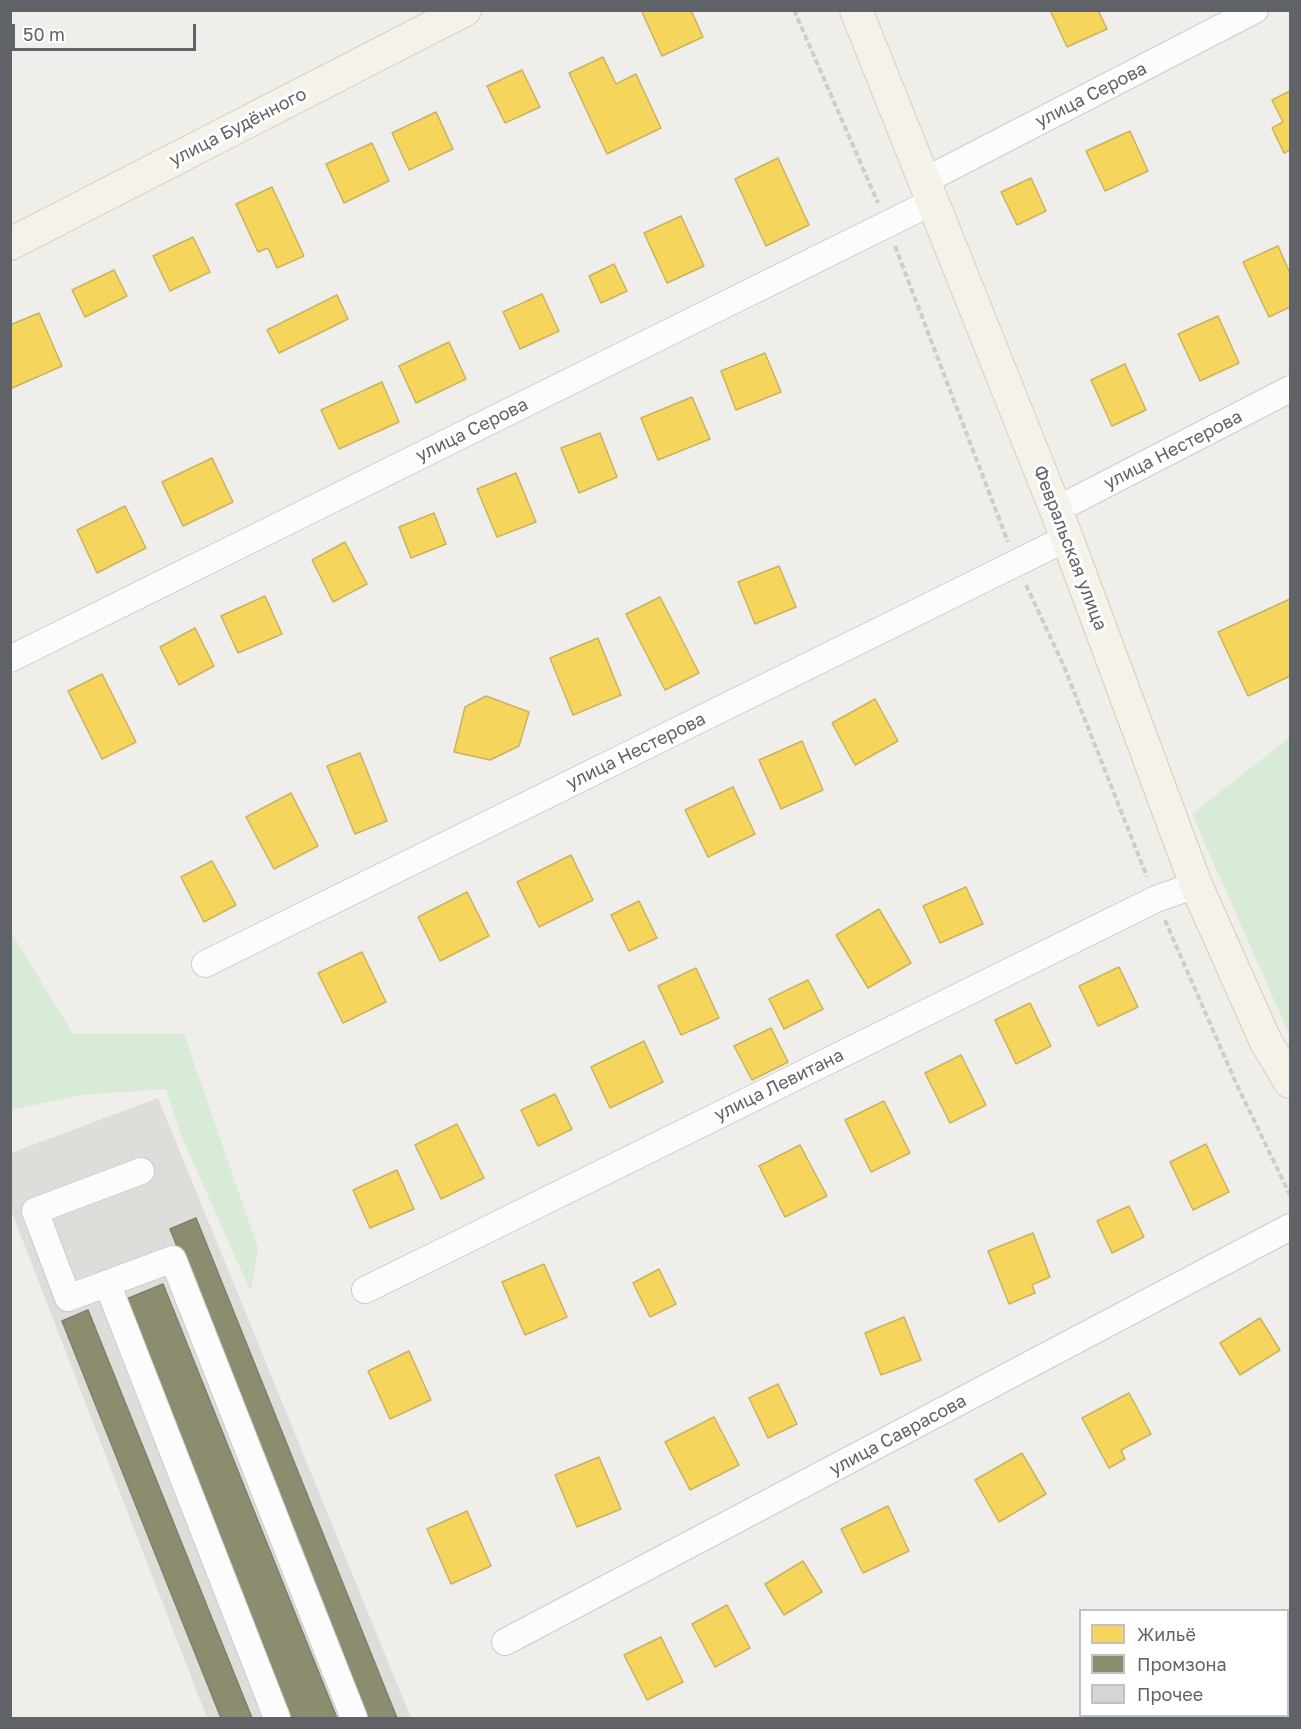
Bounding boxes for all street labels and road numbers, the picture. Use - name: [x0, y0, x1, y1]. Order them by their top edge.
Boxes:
- street label: улица Серова: [1032, 58, 1150, 132]
- street label: улица Будённого: [166, 83, 310, 171]
- street label: улица Серова: [412, 394, 532, 466]
- street label: улица Нестерова: [1100, 406, 1246, 494]
- street label: Февральская улица: [1029, 462, 1111, 634]
- street label: улица Нестерова: [563, 708, 709, 794]
- street label: улица Левитана: [711, 1044, 847, 1126]
- street label: улица Саврасова: [826, 1390, 970, 1480]

